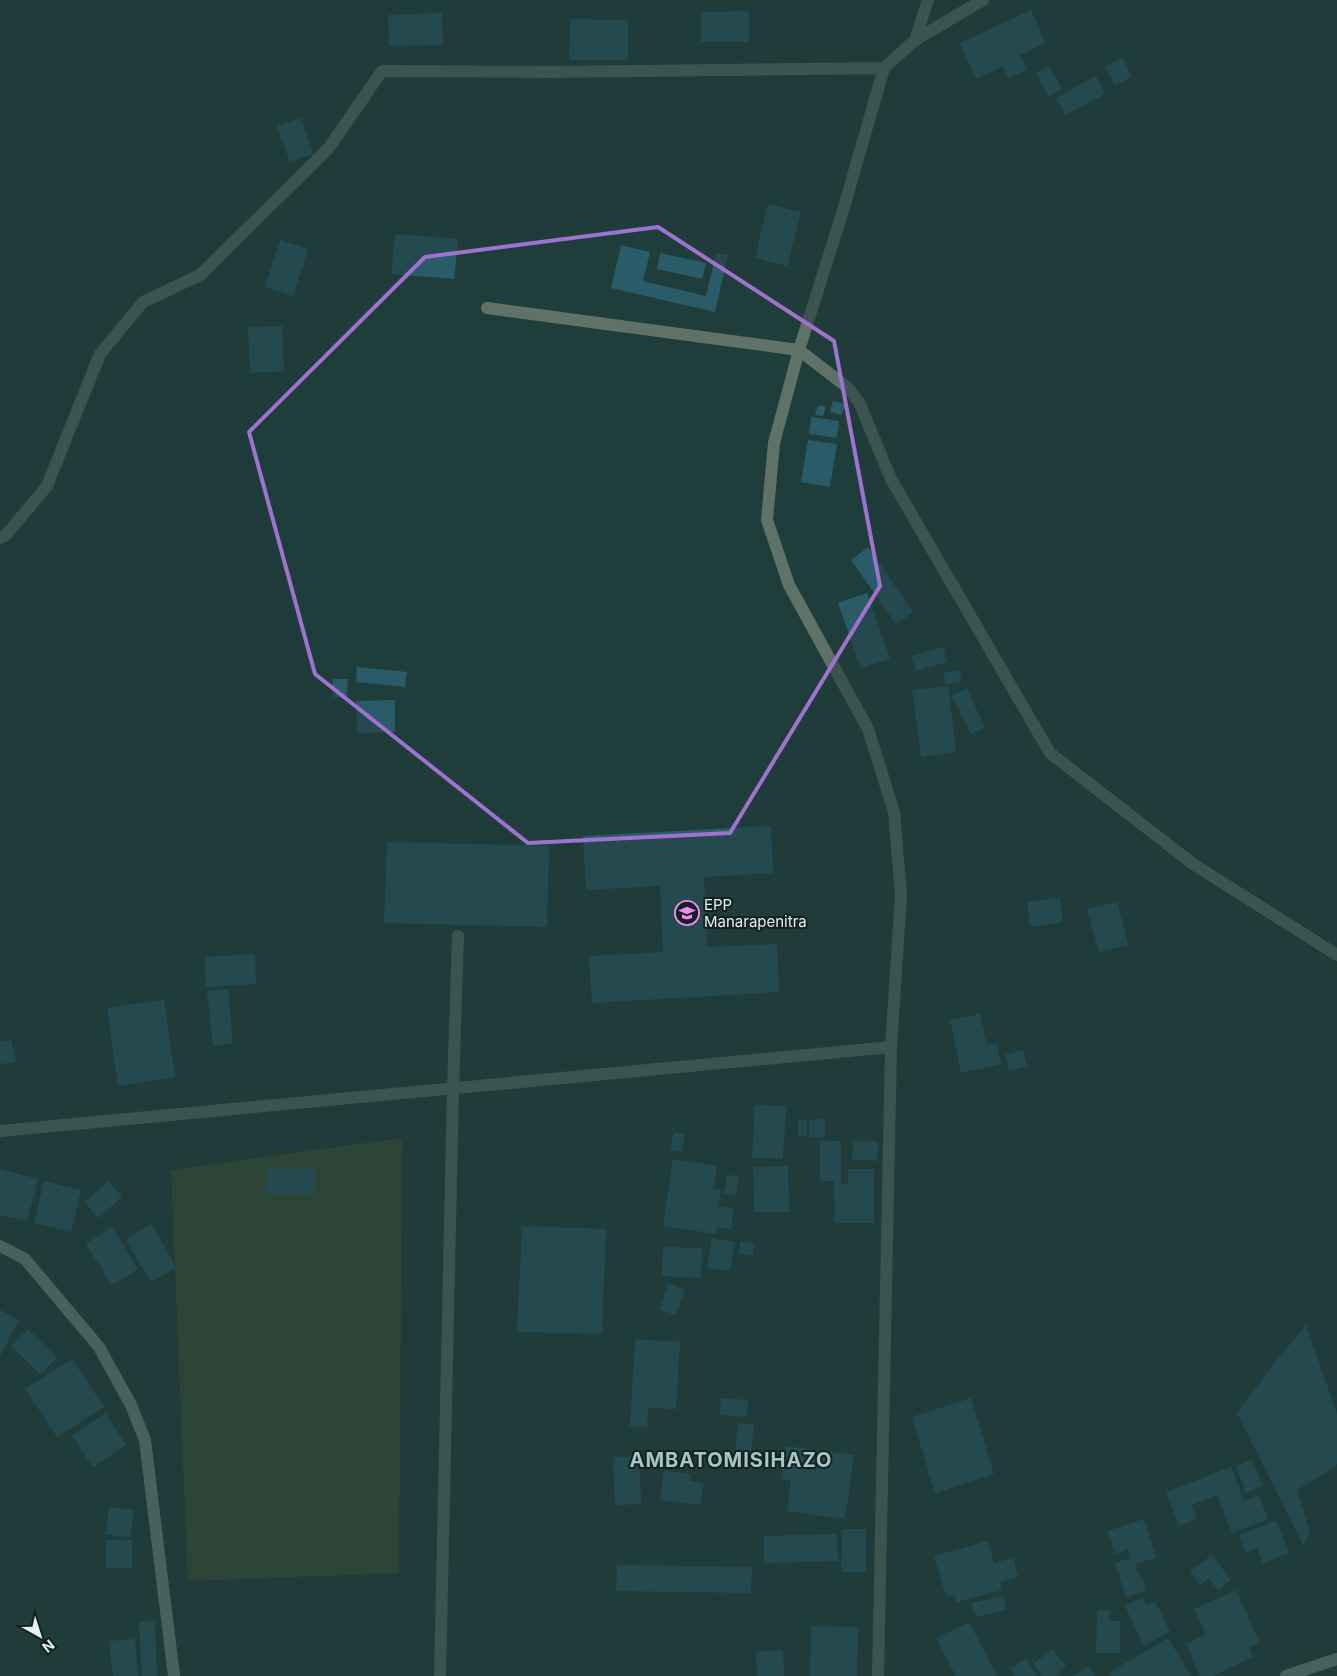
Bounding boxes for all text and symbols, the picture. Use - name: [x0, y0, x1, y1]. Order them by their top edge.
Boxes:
- place label: EPP Manarapenitra: [704, 895, 807, 931]
- school or university icon: EPP Manarapenitra: [674, 900, 700, 926]
- district label: AMBATOMISIHAZO: [630, 1448, 832, 1472]
- north arrow: [15, 1611, 65, 1661]
- text: N: [39, 1637, 58, 1656]

